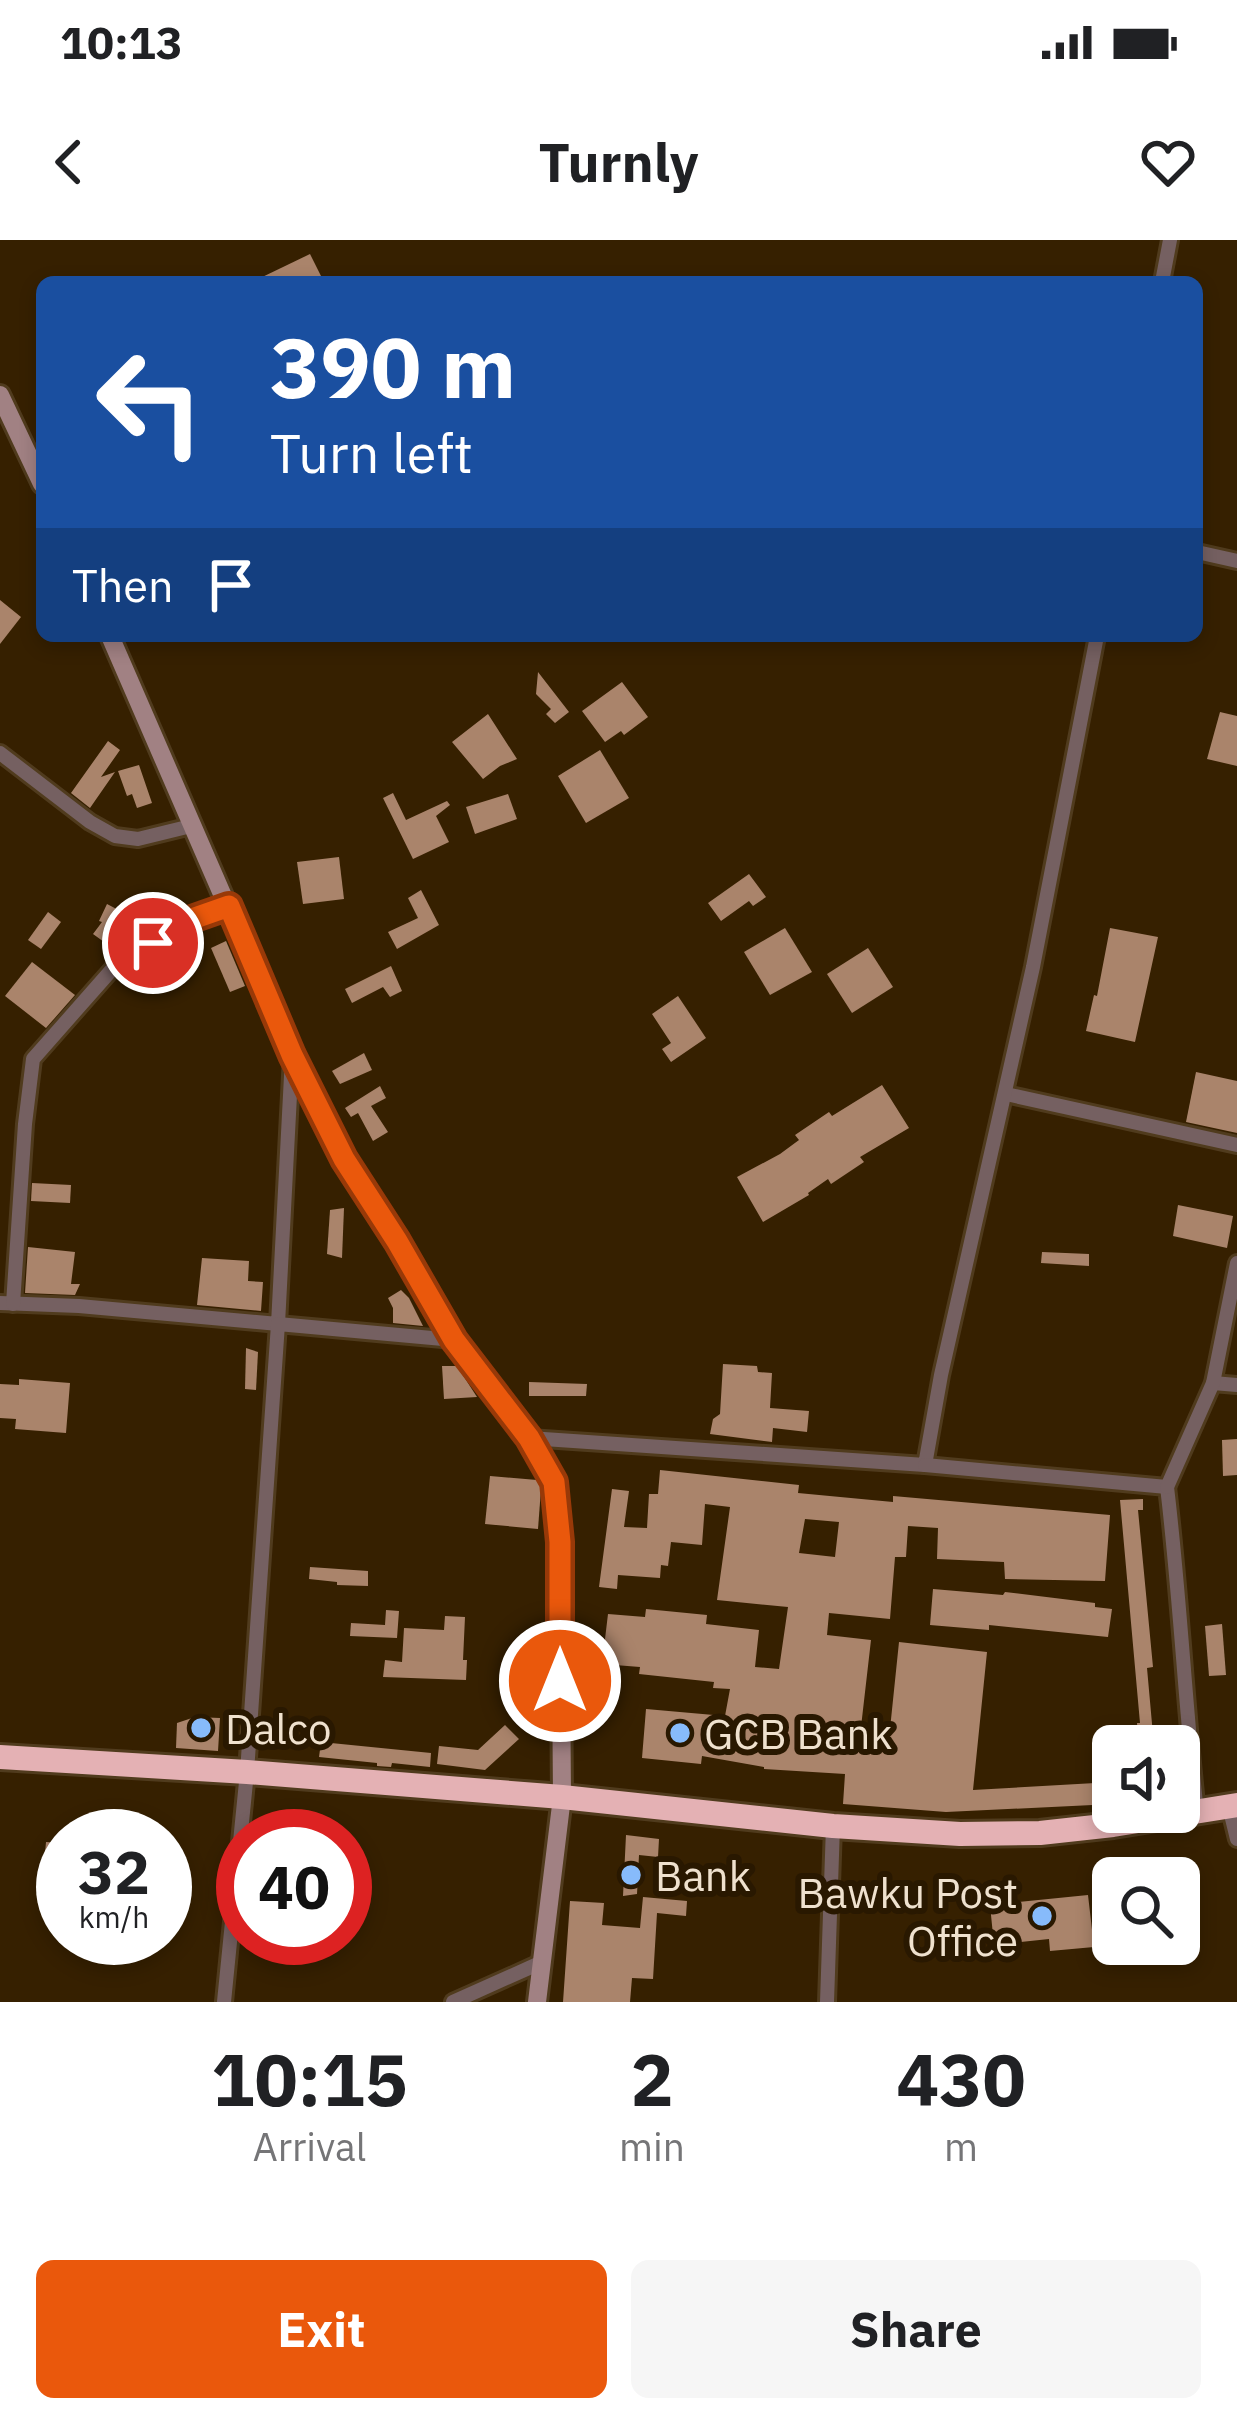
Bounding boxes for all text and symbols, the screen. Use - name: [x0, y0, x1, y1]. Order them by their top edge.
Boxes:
- text: 10:13: [60, 13, 183, 71]
- text: Turnly: [538, 127, 699, 197]
- icon: back: [36, 129, 102, 195]
- icon: heart: [1135, 129, 1201, 195]
- text: 390 m: [270, 312, 516, 421]
- icon: left: [72, 324, 228, 480]
- text: Turn left: [270, 418, 473, 488]
- icon: arrive: [198, 552, 264, 618]
- text: Then: [72, 556, 174, 614]
- pin: [102, 892, 204, 994]
- icon: arrive: [120, 910, 186, 976]
- position arrow: [497, 1618, 623, 1744]
- place label: Dalco: [225, 1701, 331, 1756]
- place label: GCB Bank: [704, 1706, 892, 1761]
- marker: Dalco: [188, 1715, 214, 1741]
- marker: GCB Bank: [667, 1720, 693, 1746]
- map controls: [1092, 1725, 1200, 1965]
- button: sound: [1092, 1725, 1200, 1833]
- speed limit sign: 40: [216, 1809, 372, 1965]
- text: 32: [78, 1832, 150, 1911]
- place label: Bank: [655, 1848, 751, 1903]
- button: search: [1092, 1857, 1200, 1965]
- marker: Bank: [618, 1862, 644, 1888]
- place label: Bawku Post Office: [797, 1865, 1018, 1968]
- text: km/h: [79, 1897, 149, 1936]
- marker: Bawku Post Office: [1029, 1903, 1055, 1929]
- text: 10:15: [211, 2032, 408, 2126]
- text: 2: [630, 2032, 674, 2126]
- text: 430: [896, 2032, 1026, 2126]
- text: Arrival: [253, 2121, 366, 2172]
- text: min: [619, 2121, 685, 2172]
- text: m: [944, 2121, 978, 2172]
- button: Exit: [36, 2260, 607, 2398]
- button: Share: [631, 2260, 1201, 2398]

